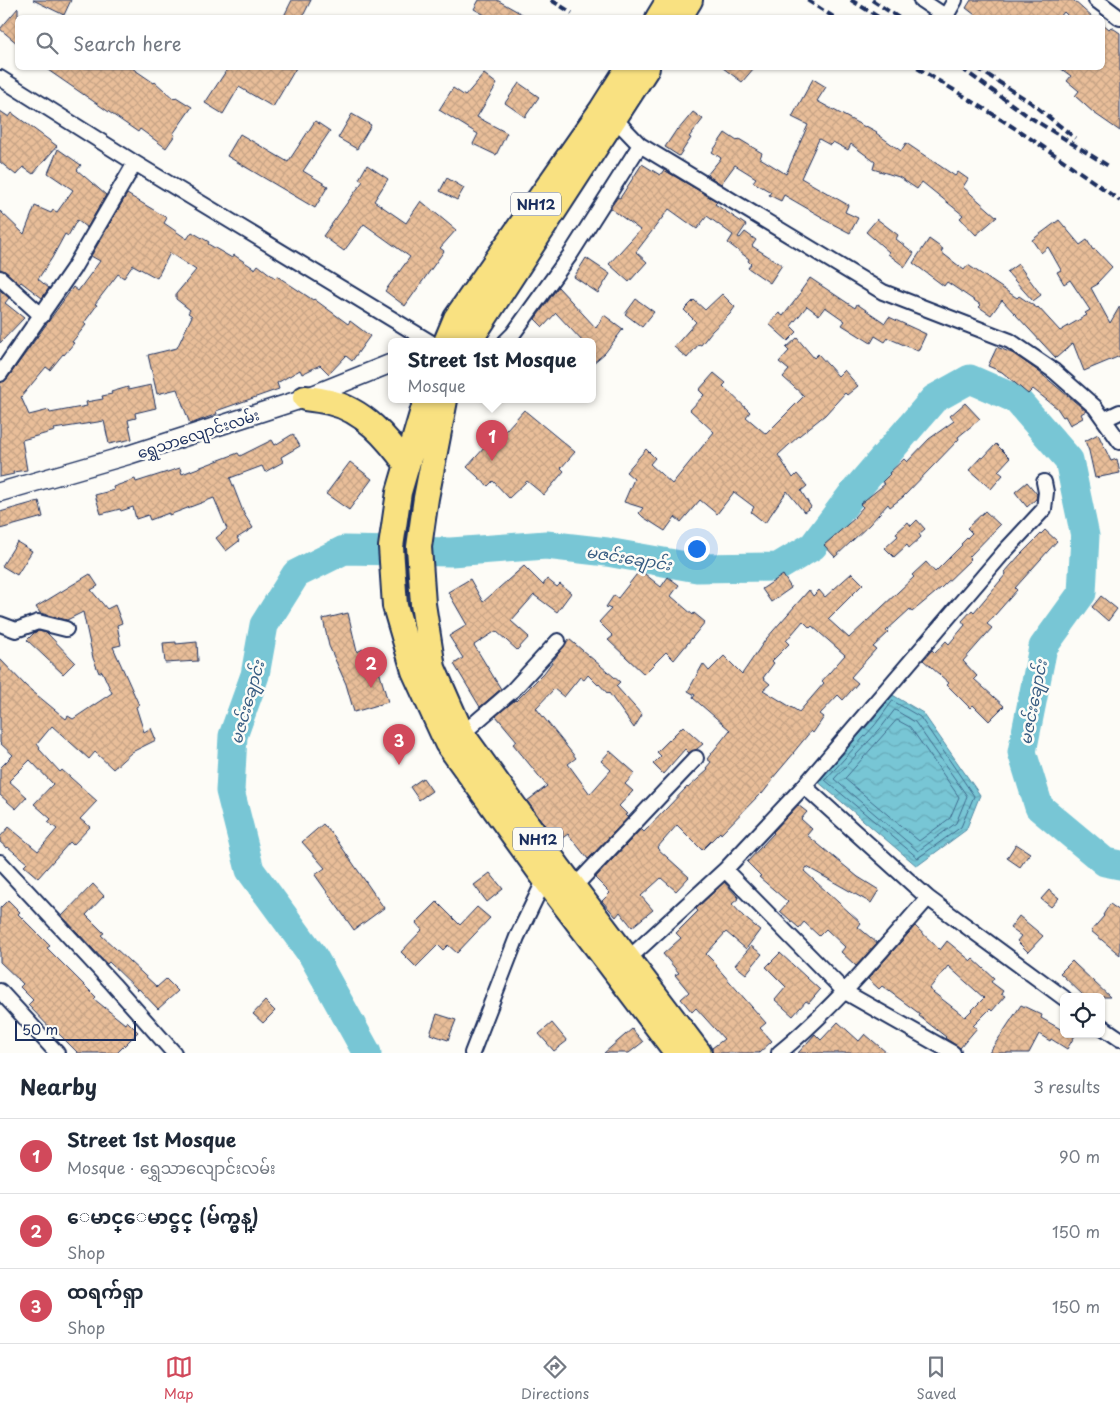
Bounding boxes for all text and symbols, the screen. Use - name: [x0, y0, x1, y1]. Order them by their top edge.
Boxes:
- search box: [15, 15, 1105, 70]
- icon: search: [33, 29, 61, 57]
- text: Search here: [73, 29, 182, 57]
- road number: NH12: [511, 192, 561, 215]
- popup: [388, 338, 596, 403]
- text: Street 1st Mosque: [407, 345, 577, 373]
- text: Mosque: [407, 373, 466, 397]
- street label: ရွှေသာလျောင်းလမ်း: [134, 402, 263, 466]
- pin: 1: [476, 420, 508, 461]
- your location: [684, 536, 710, 562]
- water label: မဇင်းချောင်း: [584, 538, 675, 579]
- pin: 2: [355, 647, 387, 688]
- water label: မဇင်းချောင်း: [223, 656, 273, 747]
- water label: မဇင်းချောင်း: [1012, 656, 1055, 747]
- pin: 3: [383, 724, 415, 765]
- road number: NH12: [513, 828, 563, 851]
- map controls: [1060, 993, 1105, 1038]
- button: locate: [1060, 993, 1105, 1038]
- scale bar: [15, 1018, 136, 1041]
- text: 50 m: [22, 1019, 58, 1040]
- text: Nearby: [20, 1070, 97, 1102]
- text: 3 results: [1033, 1074, 1100, 1098]
- text: Street 1st Mosque: [67, 1125, 236, 1153]
- text: 1: [32, 1144, 40, 1168]
- text: 90 m: [1059, 1144, 1100, 1168]
- text: Mosque · ရွှေသာလျောင်းလမ်း: [67, 1155, 276, 1179]
- text: ေမာင္ေမာင္ခင္ (မ်က္မွန္): [67, 1202, 259, 1230]
- text: 2: [30, 1219, 42, 1243]
- text: 150 m: [1052, 1219, 1100, 1243]
- text: Shop: [67, 1240, 105, 1264]
- text: ထရက်ရှာ: [67, 1277, 143, 1305]
- text: 3: [31, 1294, 41, 1318]
- text: 150 m: [1052, 1294, 1100, 1318]
- text: Shop: [67, 1315, 105, 1339]
- tab: Map: [164, 1353, 194, 1404]
- tab: Directions: [521, 1353, 589, 1404]
- tab: Saved: [917, 1353, 956, 1404]

